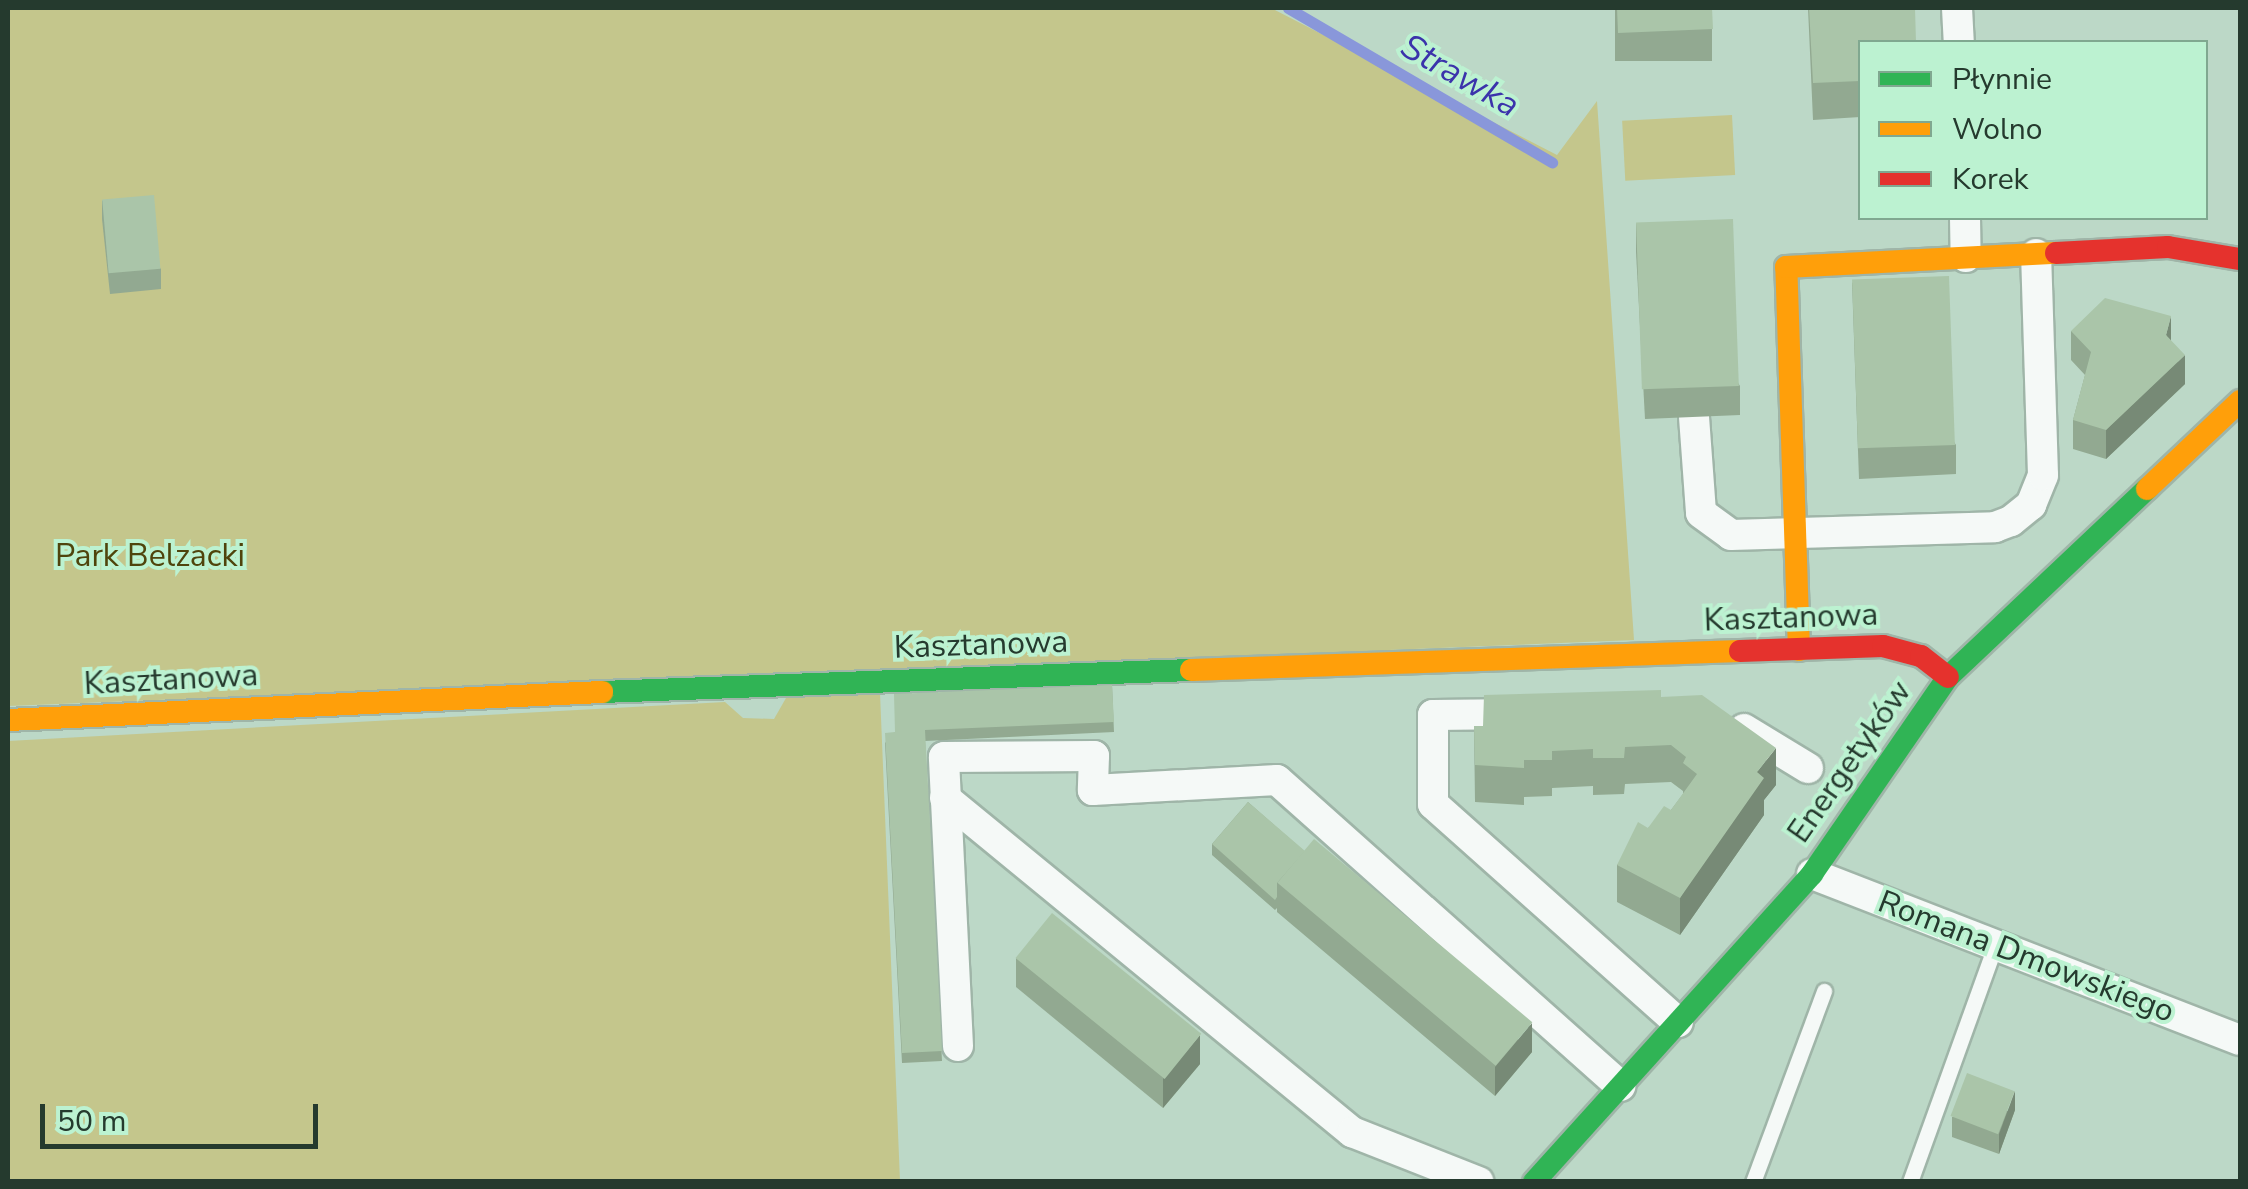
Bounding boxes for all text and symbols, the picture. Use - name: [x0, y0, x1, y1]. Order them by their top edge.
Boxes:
- water label: Strawka: [1393, 25, 1527, 127]
- legend: [1858, 40, 2208, 220]
- text: Płynnie: [1952, 59, 2052, 100]
- text: Wolno: [1952, 109, 2043, 150]
- text: Korek: [1952, 159, 2029, 200]
- park label: Park Belzacki: [55, 537, 245, 575]
- street label: Kasztanowa: [1703, 596, 1879, 640]
- street label: Kasztanowa: [893, 623, 1069, 667]
- street label: Kasztanowa: [83, 656, 259, 704]
- street label: Energetyków: [1780, 674, 1920, 850]
- street label: Romana Dmowskiego: [1872, 883, 2180, 1031]
- scale bar: [45, 1084, 322, 1146]
- text: 50 m: [57, 1101, 126, 1142]

